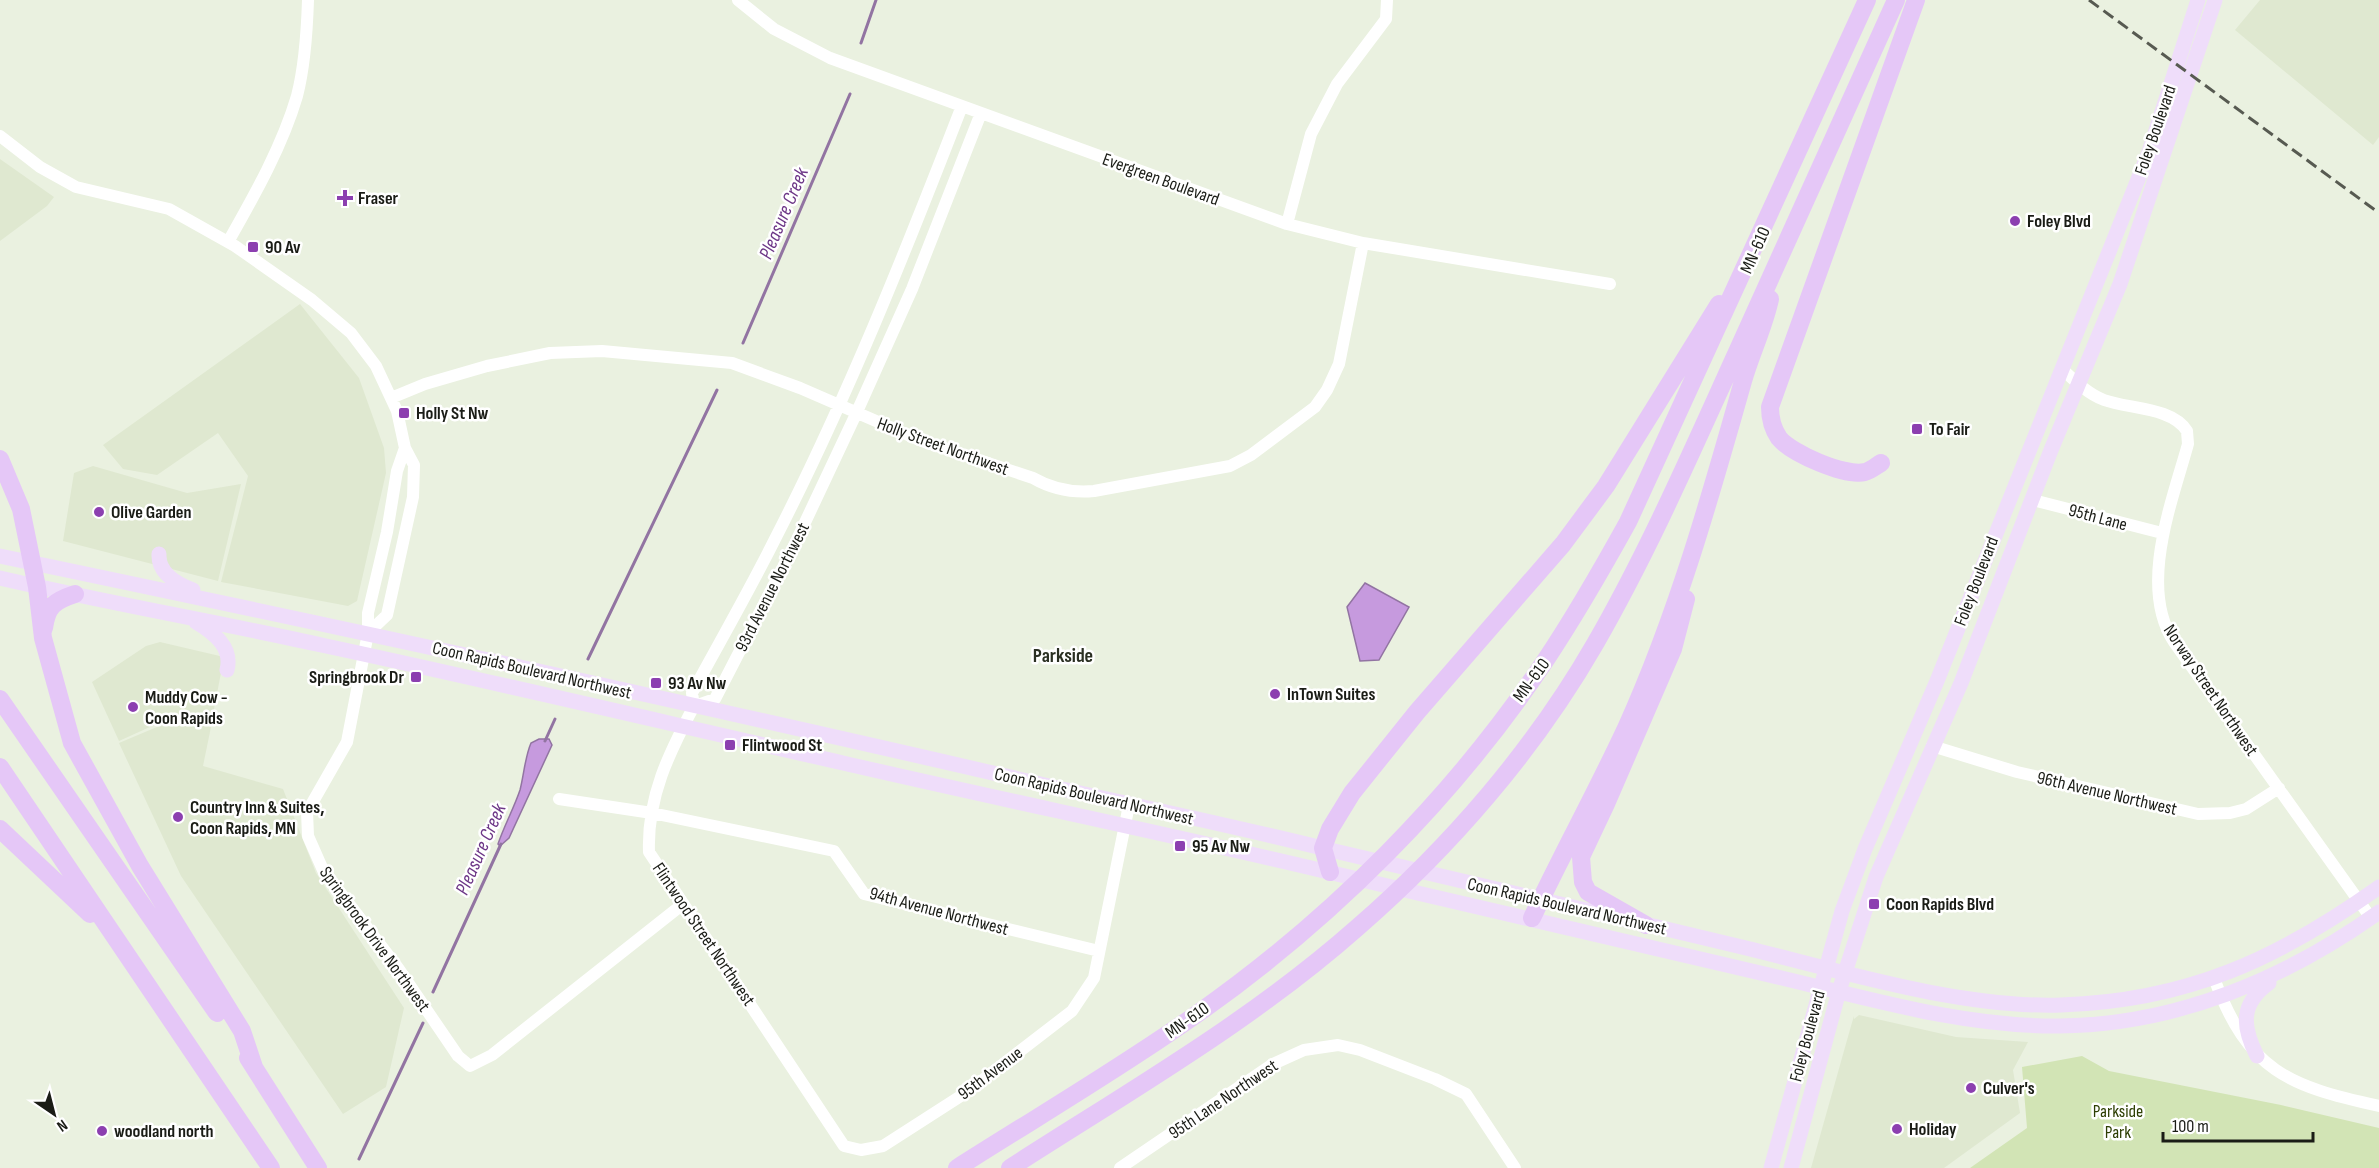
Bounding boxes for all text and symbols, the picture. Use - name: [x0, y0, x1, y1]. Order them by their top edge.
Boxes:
- street label: Foley Boulevard: [2130, 82, 2181, 178]
- street label: Evergreen Boulevard: [1100, 149, 1222, 210]
- water label: Pleasure Creek: [754, 164, 814, 263]
- place label: Fraser: [358, 188, 399, 209]
- marker: Fraser: [336, 189, 354, 207]
- place label: Foley Blvd: [2027, 211, 2091, 232]
- marker: Foley Blvd: [2008, 214, 2022, 228]
- street label: MN-610: [1736, 224, 1775, 277]
- place label: 90 Av: [265, 237, 301, 258]
- marker: 90 Av: [246, 240, 260, 254]
- place label: Holly St Nw: [416, 403, 489, 424]
- marker: Holly St Nw: [397, 406, 411, 420]
- street label: Holly Street Northwest: [874, 413, 1012, 480]
- place label: To Fair: [1929, 419, 1970, 440]
- marker: To Fair: [1910, 422, 1924, 436]
- street label: 95th Lane: [2066, 500, 2129, 535]
- place label: Olive Garden: [111, 502, 191, 523]
- marker: Olive Garden: [92, 505, 106, 519]
- street label: 93rd Avenue Northwest: [731, 519, 814, 655]
- street label: Foley Boulevard: [1950, 534, 2003, 629]
- street label: Norway Street Northwest: [2159, 621, 2263, 760]
- street label: Coon Rapids Boulevard Northwest: [430, 637, 634, 704]
- district label: Parkside: [1033, 644, 1093, 668]
- street label: MN-610: [1509, 654, 1554, 706]
- place label: Springbrook Dr: [309, 667, 404, 688]
- marker: Springbrook Dr: [409, 670, 423, 684]
- place label: 93 Av Nw: [668, 673, 727, 694]
- marker: 93 Av Nw: [649, 676, 663, 690]
- place label: InTown Suites: [1287, 684, 1375, 705]
- place label: Muddy Cow - Coon Rapids: [145, 687, 228, 729]
- marker: InTown Suites: [1268, 687, 1282, 701]
- marker: Muddy Cow - Coon Rapids: [126, 700, 140, 714]
- place label: Flintwood St: [742, 735, 822, 756]
- marker: Flintwood St: [723, 738, 737, 752]
- street label: Coon Rapids Boulevard Northwest: [992, 763, 1196, 830]
- street label: 96th Avenue Northwest: [2035, 767, 2180, 820]
- place label: Country Inn & Suites, Coon Rapids, MN: [190, 797, 324, 839]
- water label: Pleasure Creek: [450, 800, 512, 899]
- marker: Country Inn & Suites, Coon Rapids, MN: [171, 810, 185, 824]
- place label: 95 Av Nw: [1192, 836, 1250, 857]
- marker: 95 Av Nw: [1173, 839, 1187, 853]
- street label: Flintwood Street Northwest: [648, 859, 760, 1010]
- street label: Springbrook Drive Northwest: [315, 863, 435, 1016]
- street label: Coon Rapids Boulevard Northwest: [1465, 873, 1669, 940]
- street label: 94th Avenue Northwest: [867, 883, 1011, 940]
- place label: Coon Rapids Blvd: [1886, 894, 1994, 915]
- marker: Coon Rapids Blvd: [1867, 897, 1881, 911]
- street label: Foley Boulevard: [1785, 988, 1830, 1084]
- street label: MN-610: [1161, 998, 1213, 1043]
- street label: 95th Avenue: [954, 1042, 1027, 1104]
- street label: 95th Lane Northwest: [1165, 1055, 1282, 1144]
- place label: Culver's: [1983, 1078, 2035, 1099]
- marker: Culver's: [1964, 1081, 1978, 1095]
- north arrow: [24, 1084, 84, 1144]
- park label: Parkside Park: [2093, 1101, 2143, 1143]
- scale bar: [2163, 1105, 2313, 1143]
- text: N: [53, 1115, 71, 1135]
- text: 100 m: [2172, 1116, 2209, 1137]
- place label: Holiday: [1909, 1119, 1957, 1140]
- place label: woodland north: [114, 1121, 214, 1142]
- marker: Holiday: [1890, 1122, 1904, 1136]
- marker: woodland north: [95, 1124, 109, 1138]

